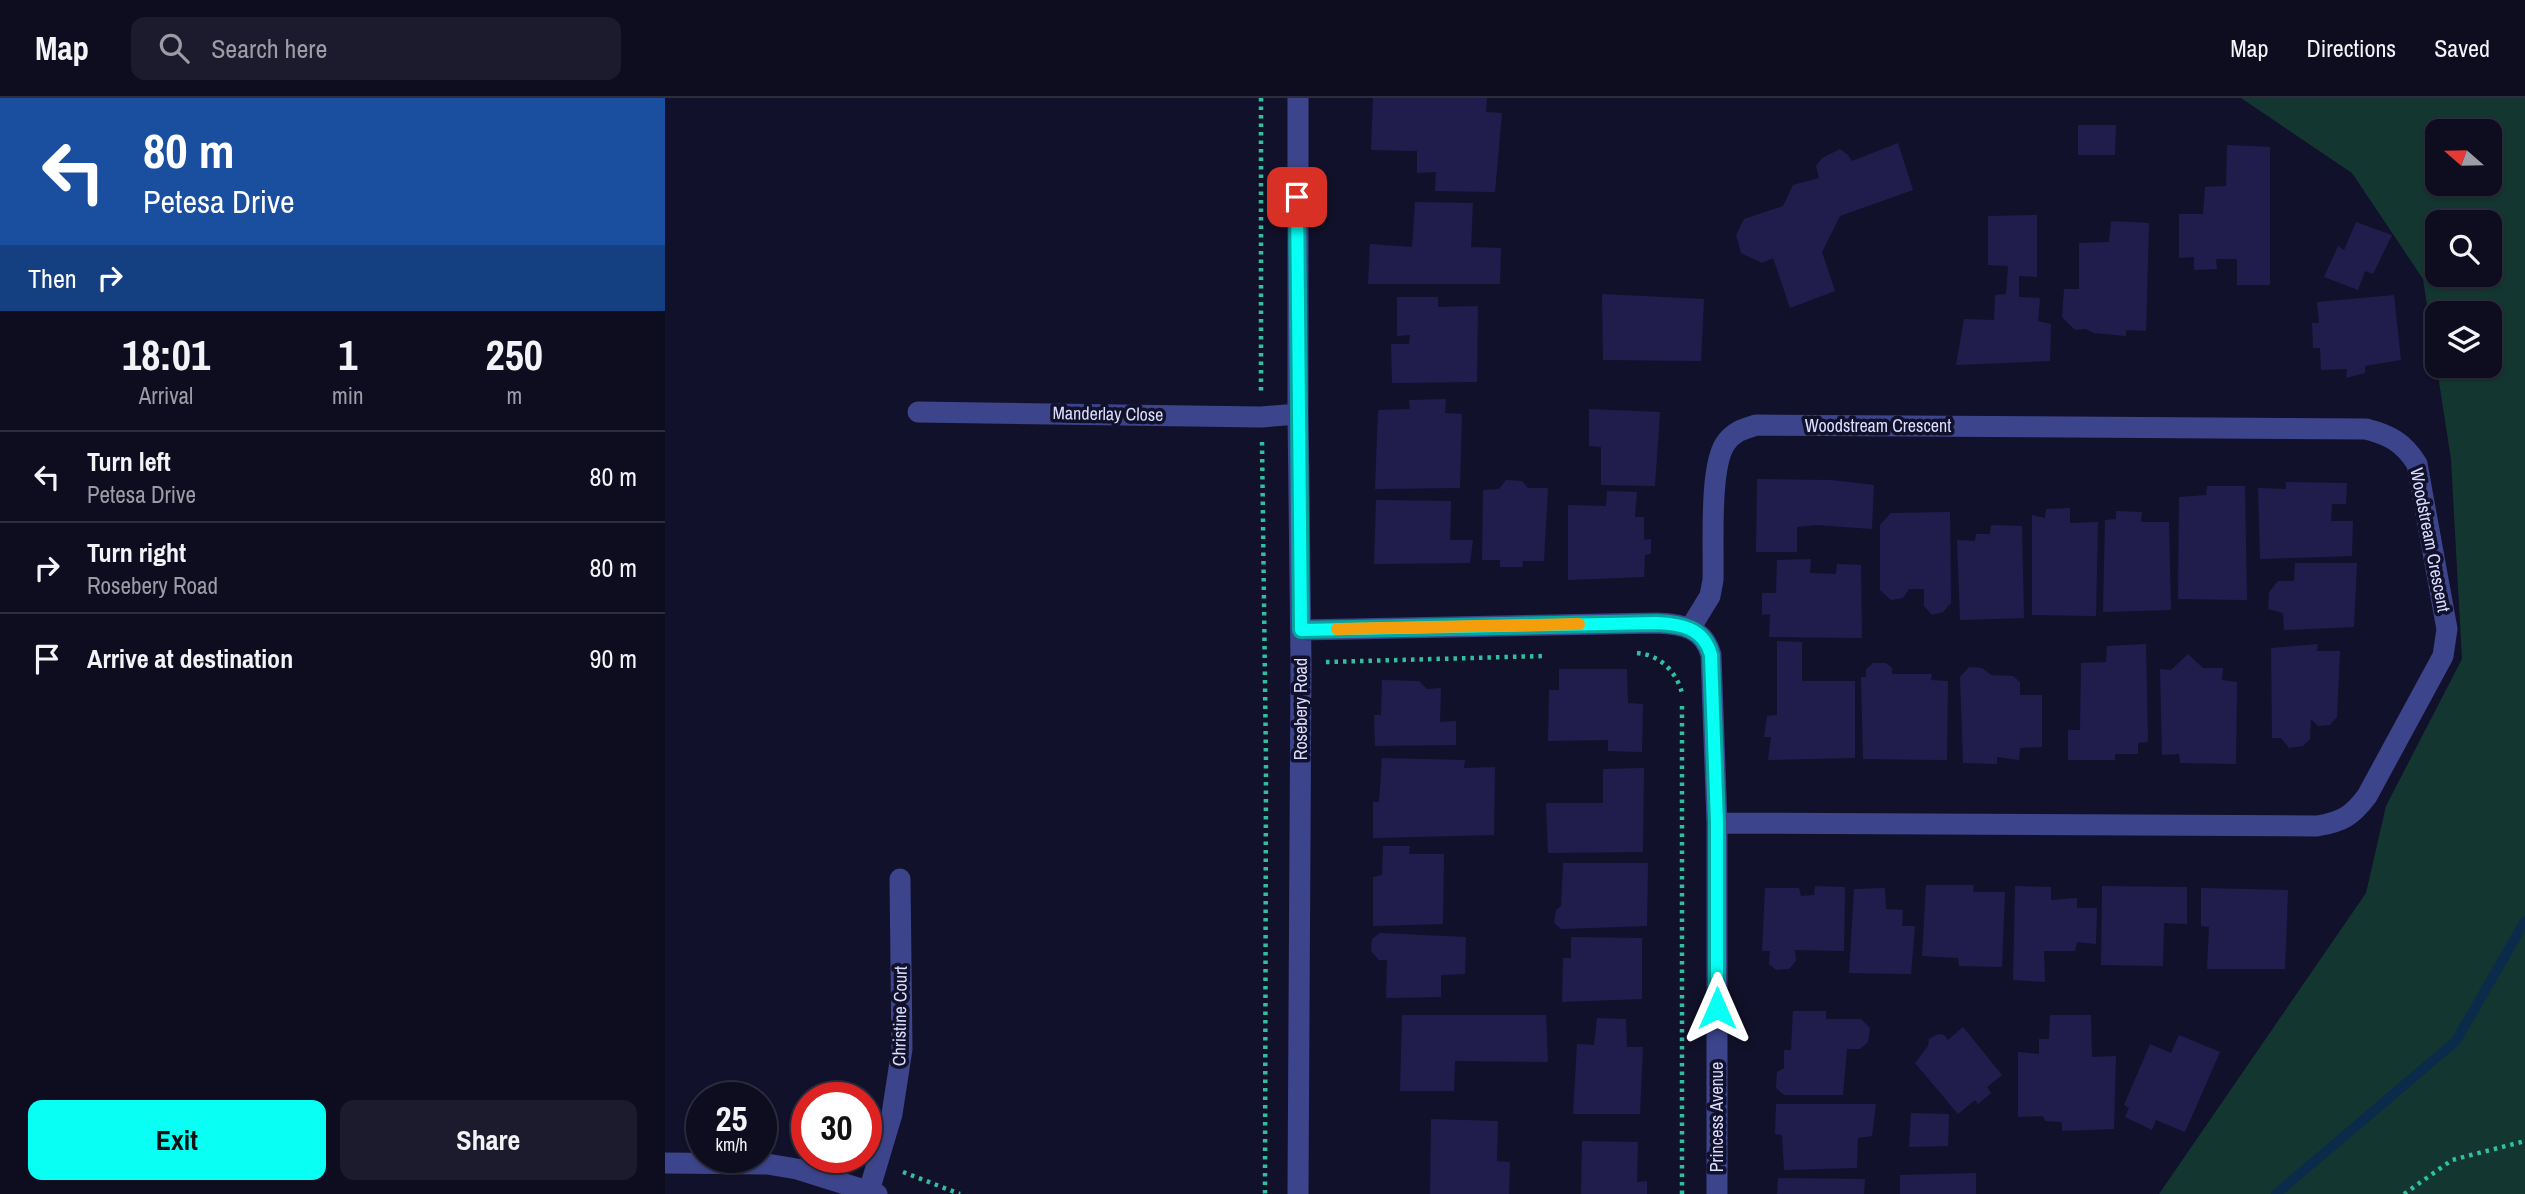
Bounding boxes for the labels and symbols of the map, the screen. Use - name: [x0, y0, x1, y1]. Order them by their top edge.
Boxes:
- north arrow: [2425, 119, 2503, 196]
- pin: [1267, 167, 1327, 227]
- street label: Manderlay Close: [1052, 400, 1164, 427]
- street label: Woodstream Crescent: [1805, 413, 1951, 438]
- street label: Woodstream Crescent: [2404, 466, 2457, 614]
- street label: Rosebery Road: [1288, 658, 1313, 760]
- street label: Christine Court: [886, 966, 913, 1066]
- position arrow: [1680, 971, 1754, 1045]
- street label: Princess Avenue: [1704, 1062, 1729, 1172]
- speed limit sign: 30: [791, 1082, 882, 1173]

